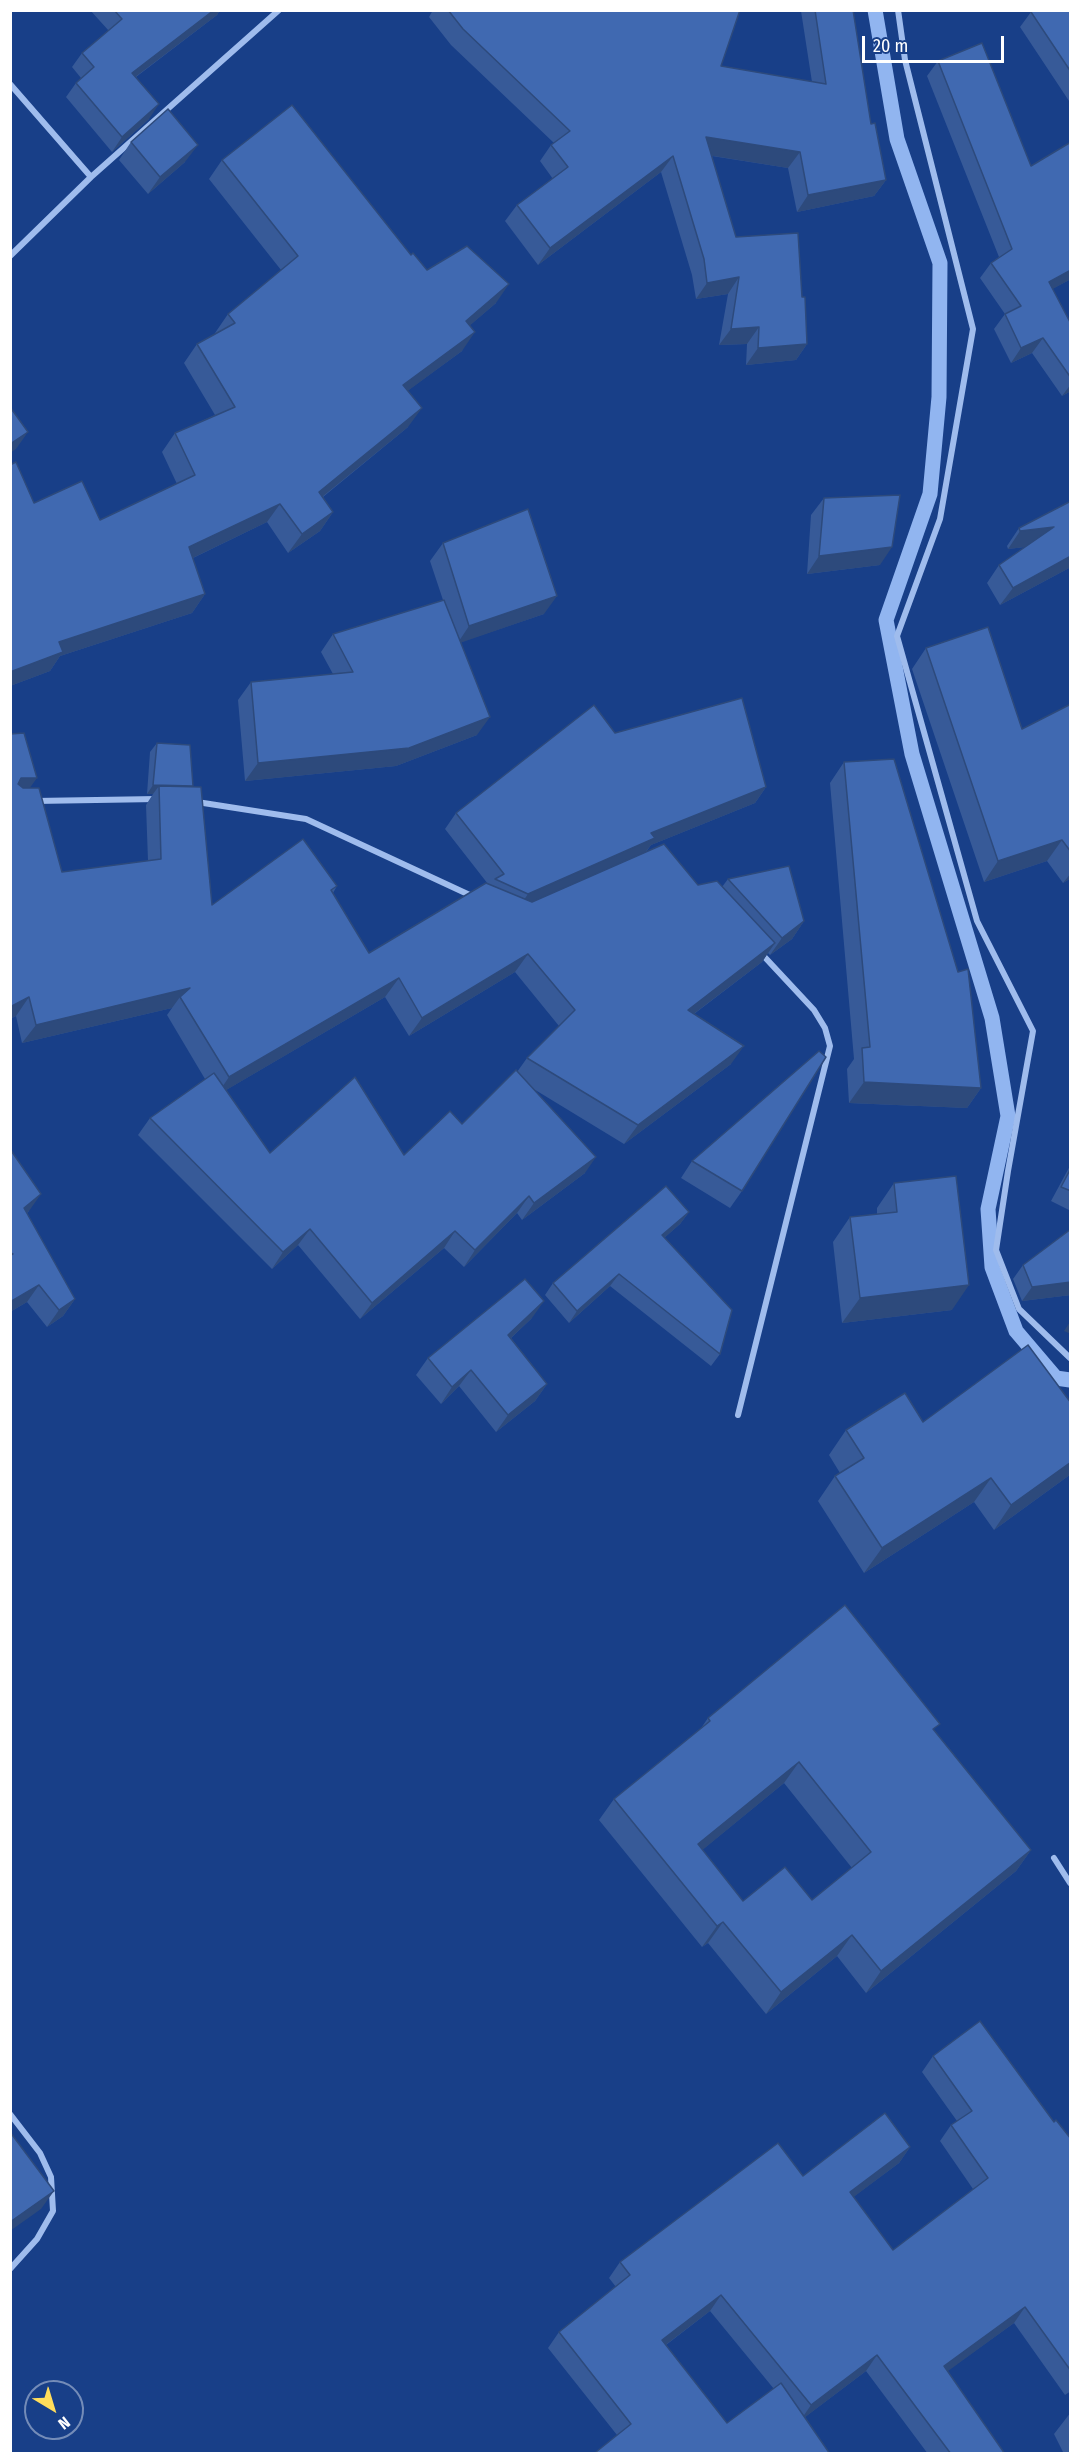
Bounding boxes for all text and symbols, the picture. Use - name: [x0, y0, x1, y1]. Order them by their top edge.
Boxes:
- scale bar: [865, 24, 1008, 62]
- text: 20 m: [873, 35, 908, 57]
- north arrow: [24, 2380, 84, 2440]
- text: N: [55, 2413, 74, 2433]

